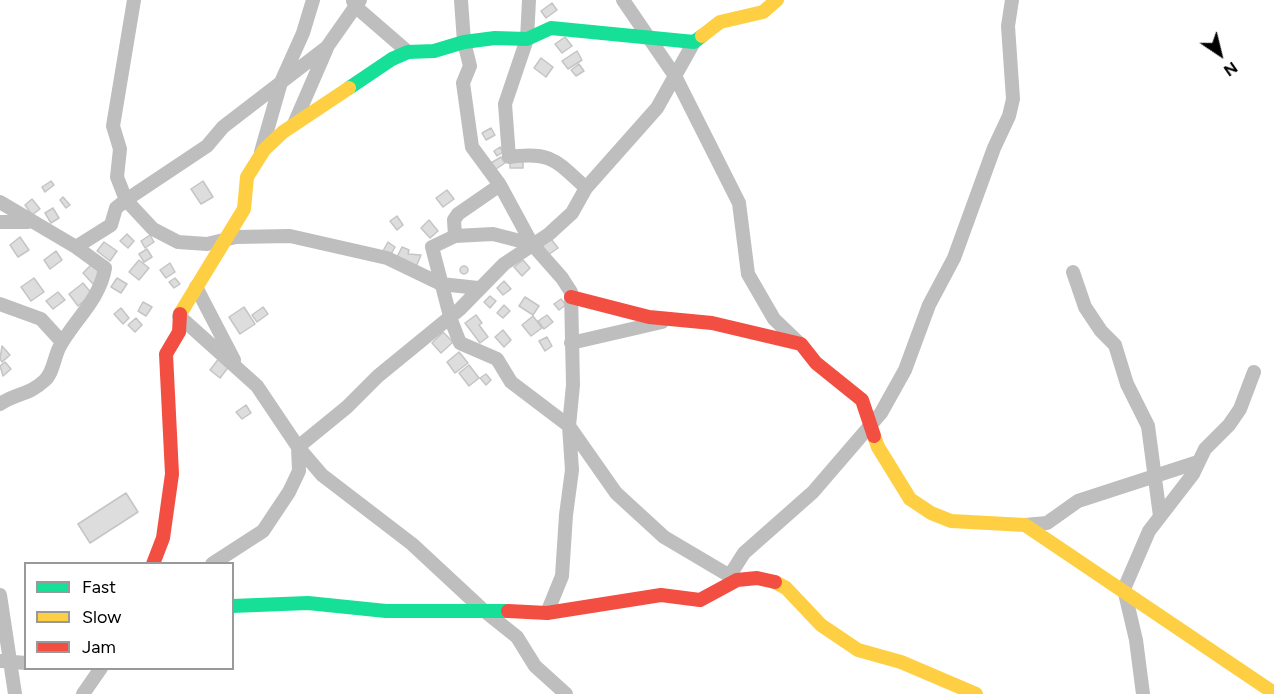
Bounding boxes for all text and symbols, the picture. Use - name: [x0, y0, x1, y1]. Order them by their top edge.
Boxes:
- north arrow: [1190, 24, 1250, 84]
- text: N: [1220, 58, 1241, 80]
- legend: [24, 562, 234, 670]
- text: Fast: [82, 576, 116, 598]
- text: Slow: [82, 606, 121, 628]
- text: Jam: [82, 636, 116, 658]

